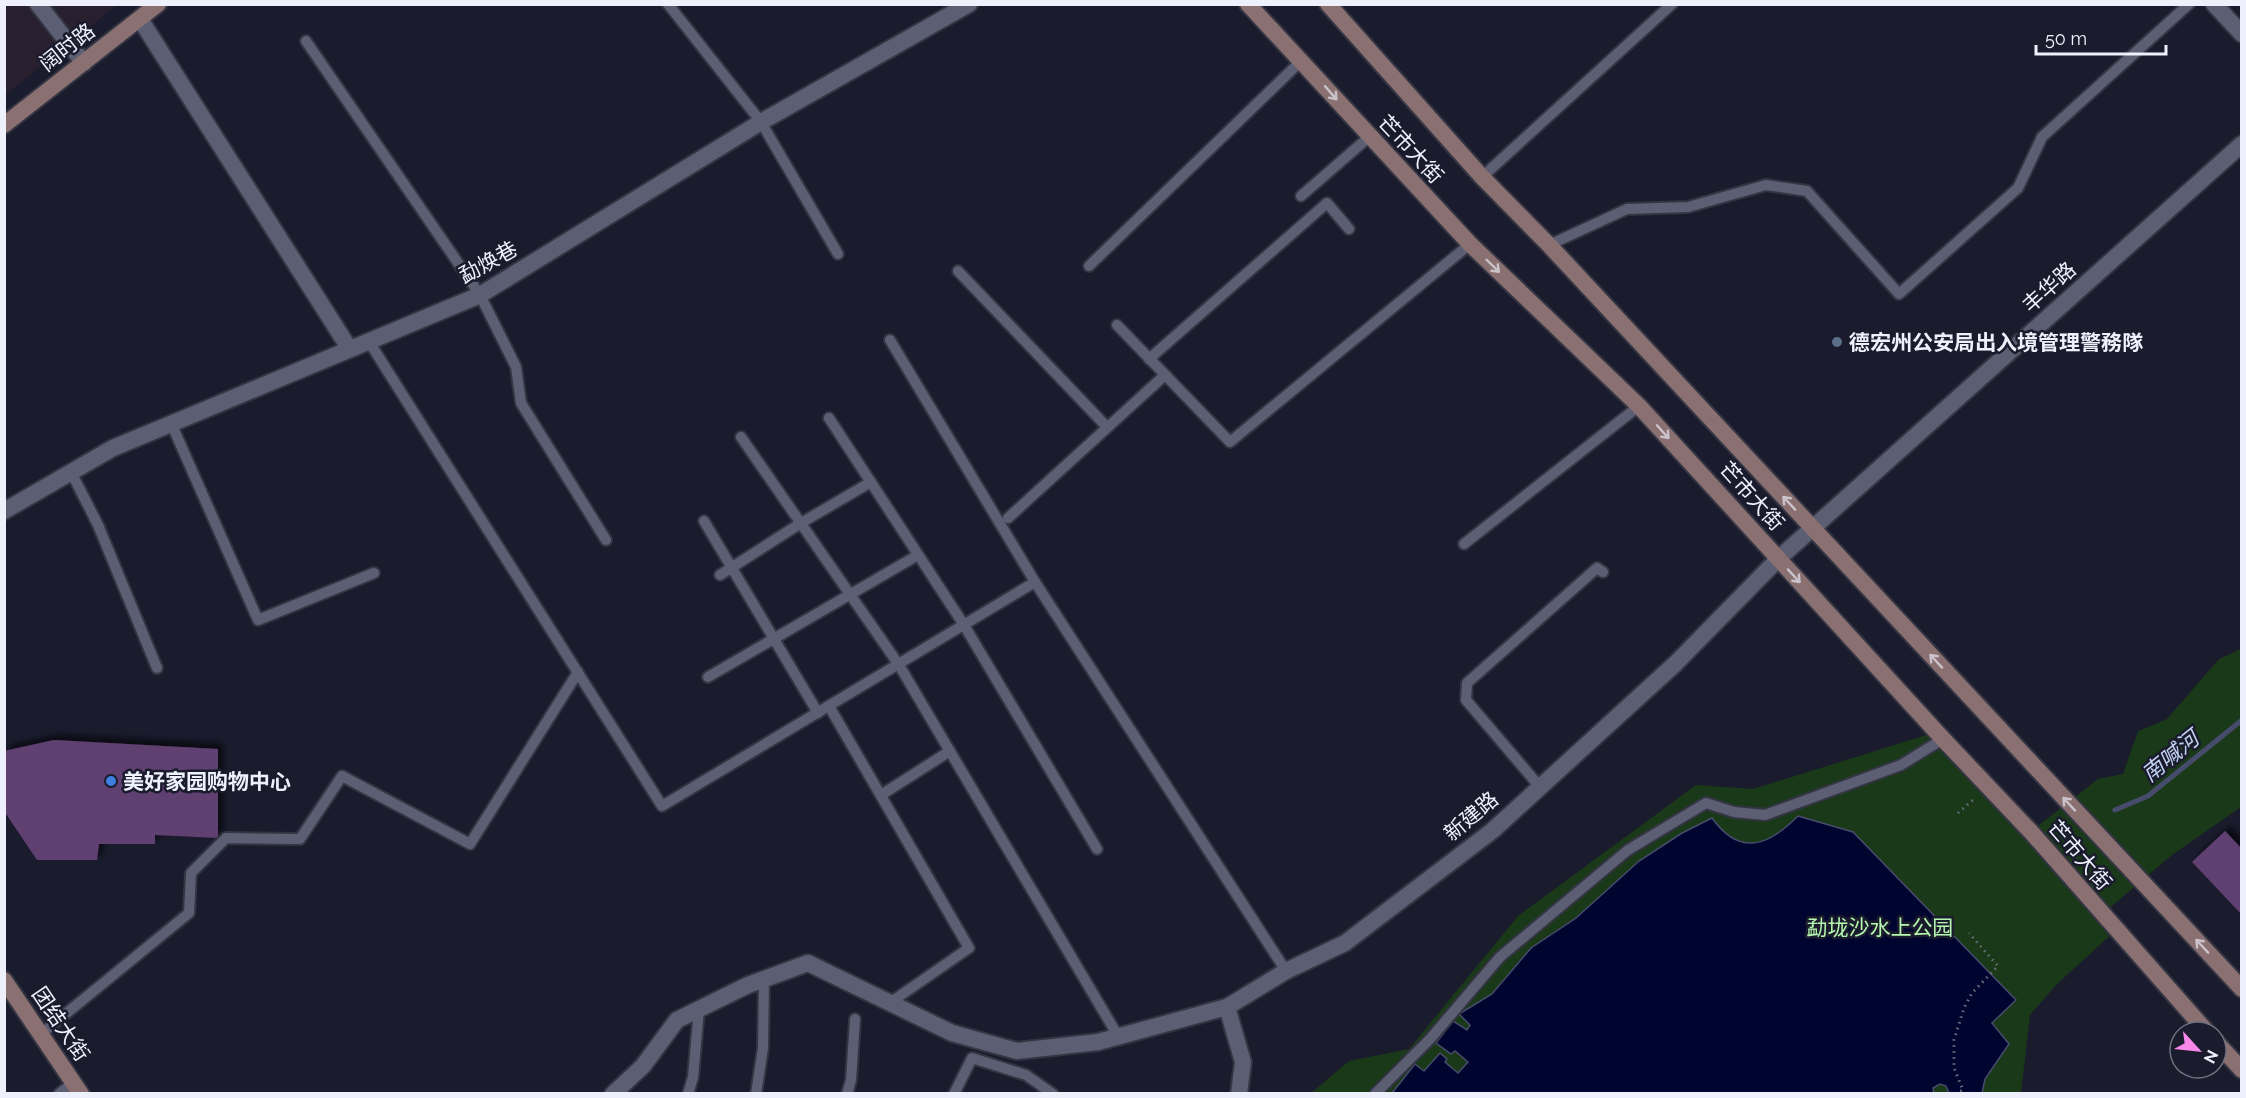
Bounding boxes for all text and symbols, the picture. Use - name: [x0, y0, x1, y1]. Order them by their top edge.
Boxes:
- street label: 阔时路: [34, 18, 100, 76]
- scale bar: [2036, 18, 2166, 56]
- text: 50 m: [2045, 28, 2087, 49]
- one-way arrow: [1324, 85, 1338, 100]
- street label: 芒市大街: [1373, 110, 1449, 188]
- street label: 勐焕巷: [454, 236, 522, 288]
- street label: 丰华路: [2017, 257, 2081, 317]
- one-way arrow: [1485, 259, 1500, 273]
- place label: 德宏州公安局出入境管理警務隊: [1849, 330, 2144, 355]
- marker: 德宏州公安局出入境管理警務隊: [1830, 335, 1844, 349]
- one-way arrow: [1656, 424, 1670, 439]
- street label: 芒市大街: [1715, 456, 1789, 536]
- one-way arrow: [1782, 496, 1796, 511]
- one-way arrow: [1787, 568, 1801, 583]
- one-way arrow: [1929, 654, 1943, 669]
- water label: 南喊河: [2136, 723, 2207, 787]
- place label: 美好家园购物中心: [123, 769, 291, 794]
- marker: 美好家园购物中心: [104, 774, 118, 788]
- street label: 新建路: [1439, 786, 1503, 846]
- one-way arrow: [2062, 796, 2076, 811]
- street label: 芒市大街: [2043, 815, 2117, 895]
- park label: 勐垅沙水上公园: [1807, 915, 1954, 940]
- one-way arrow: [2194, 939, 2209, 954]
- street label: 团结大街: [27, 982, 95, 1066]
- north arrow: [2168, 1020, 2228, 1080]
- text: N: [2200, 1047, 2222, 1066]

